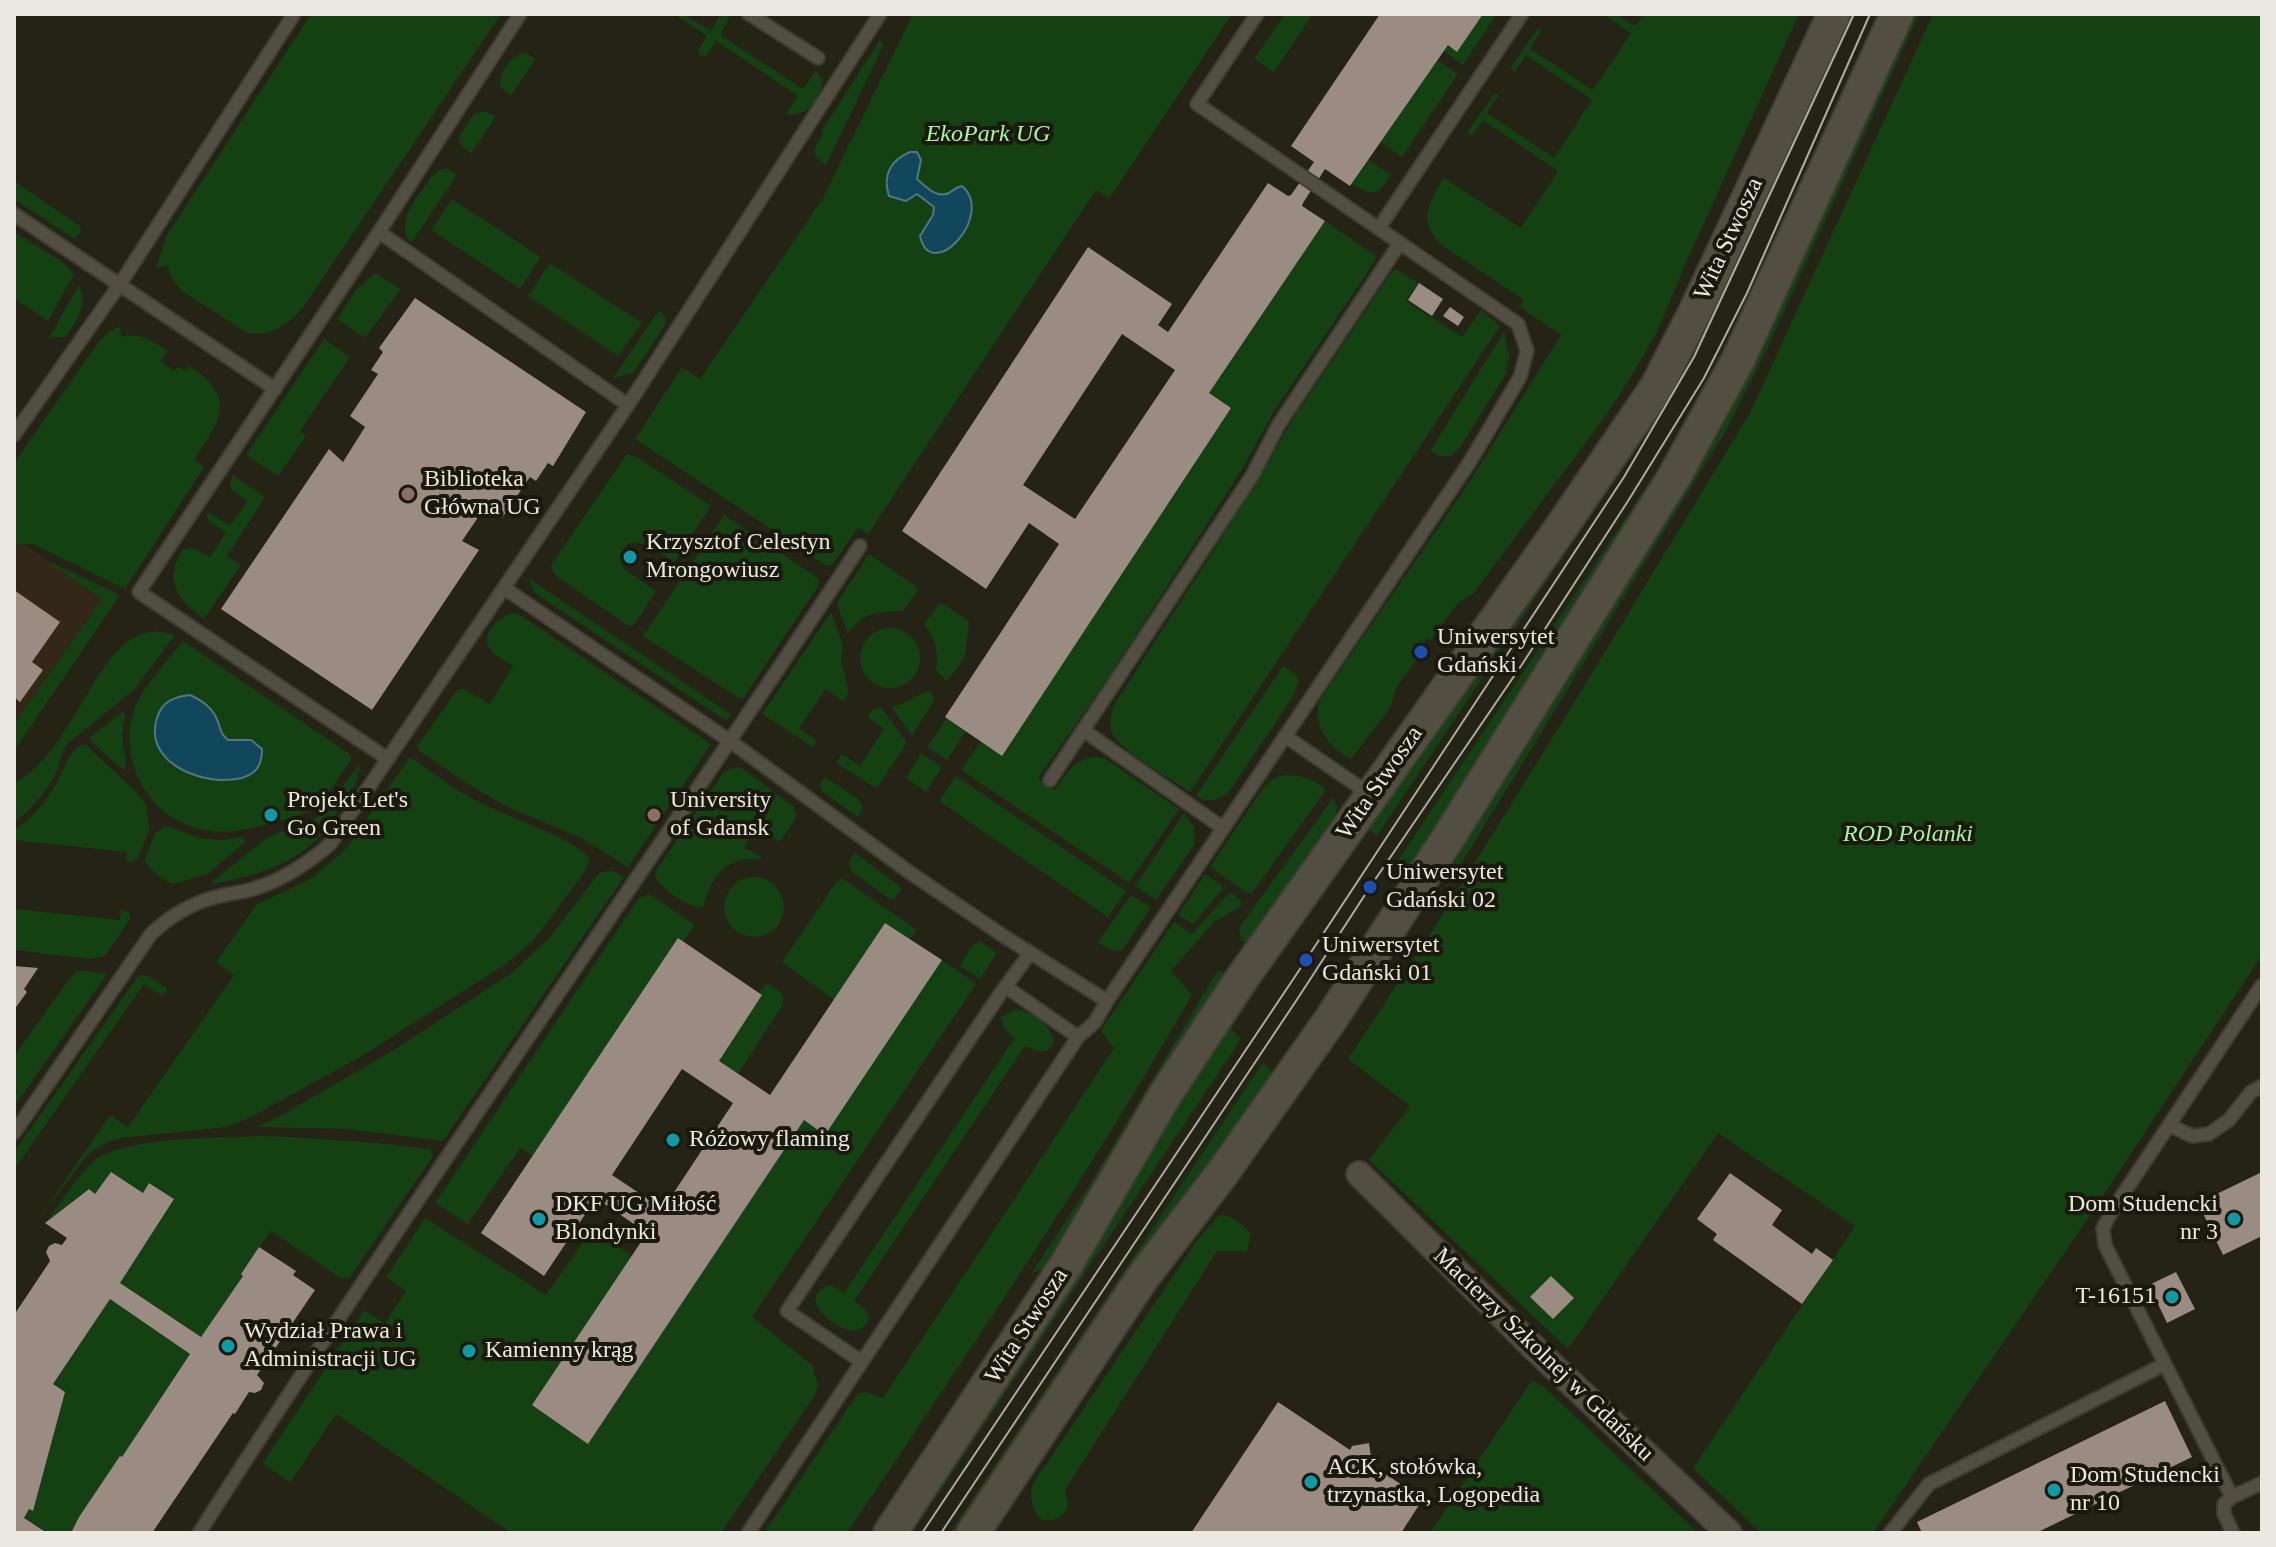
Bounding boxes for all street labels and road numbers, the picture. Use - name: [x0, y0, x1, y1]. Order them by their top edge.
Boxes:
- street label: Wita Stwosza: [1688, 173, 1770, 305]
- street label: Wita Stwosza: [1330, 721, 1430, 845]
- street label: Macierzy Szkolnej w Gdańsku: [1427, 1242, 1659, 1468]
- street label: Wita Stwosza: [979, 1263, 1075, 1389]

